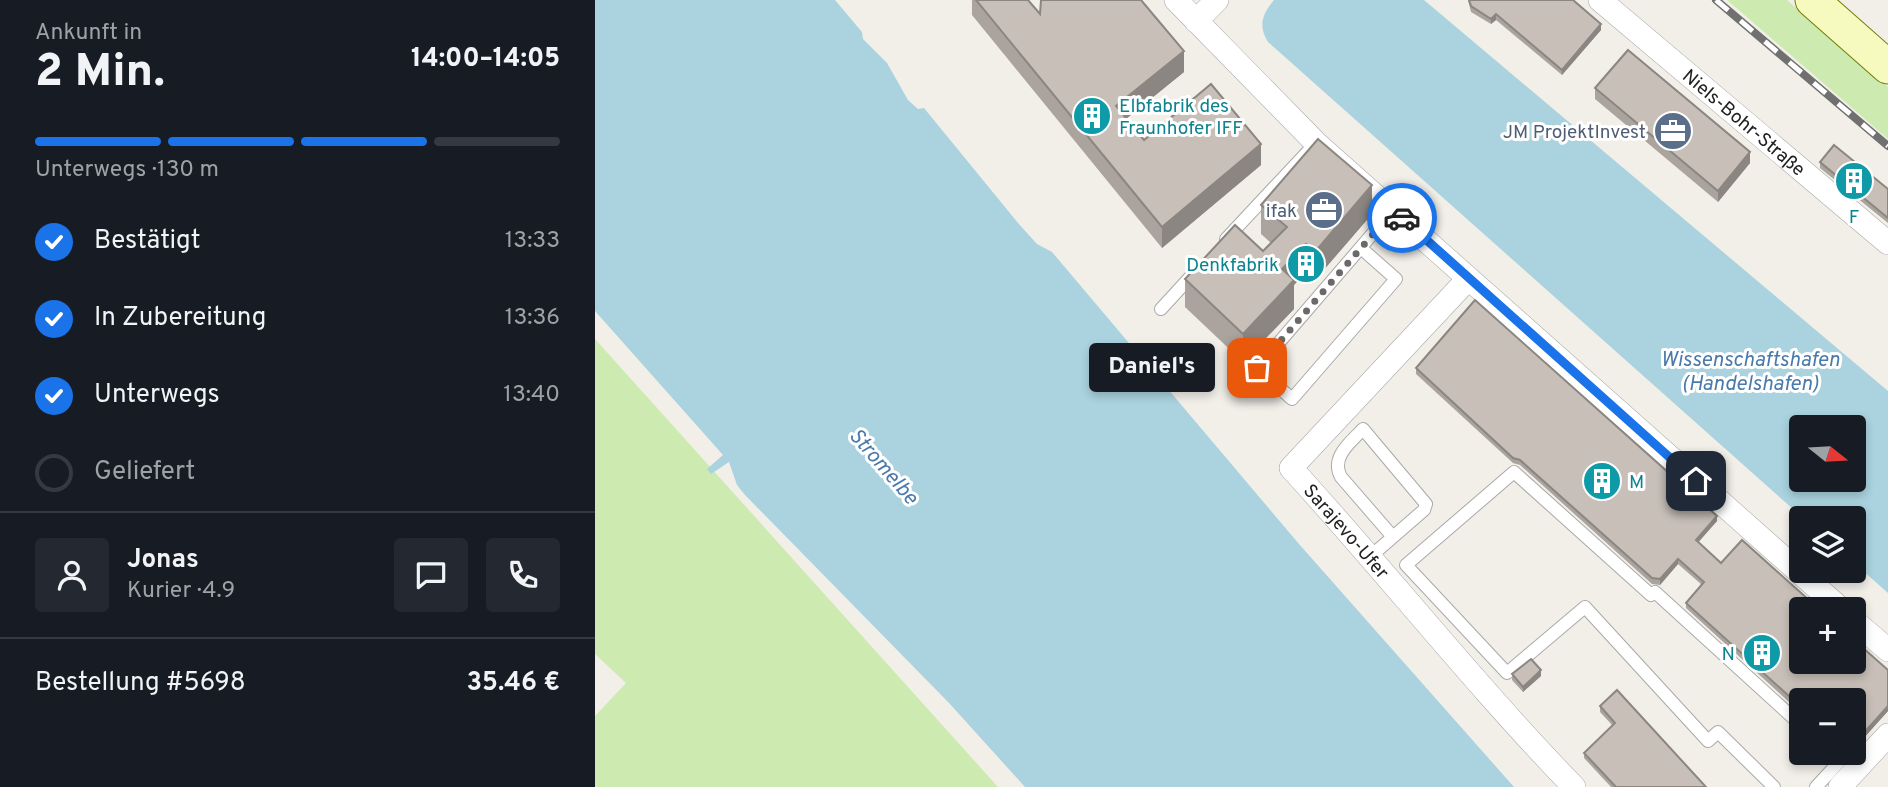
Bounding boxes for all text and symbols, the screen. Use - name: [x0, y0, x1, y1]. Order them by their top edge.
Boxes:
- text: Ankunft in: [35, 19, 142, 48]
- text: 14:00–14:05: [411, 43, 560, 76]
- text: 2 Min.: [35, 44, 165, 103]
- street label: Niels-Bohr-Straße: [1677, 65, 1810, 182]
- building icon: Elbfabrik des Fraunhofer IFF: [1071, 95, 1113, 137]
- place label: Elbfabrik des Fraunhofer IFF: [1119, 95, 1243, 141]
- office icon: JM ProjektInvest: [1652, 110, 1694, 152]
- place label: JM ProjektInvest: [1503, 121, 1646, 145]
- text: Unterwegs · 130 m: [35, 156, 219, 185]
- building icon: F: [1833, 160, 1875, 202]
- courier: [1367, 183, 1437, 253]
- office icon: ifak: [1303, 189, 1345, 231]
- icon: car: [1383, 199, 1421, 237]
- place label: ifak: [1266, 200, 1297, 224]
- place label: F: [1849, 206, 1859, 230]
- icon: check: [35, 223, 73, 261]
- text: Bestätigt: [94, 225, 201, 258]
- text: 13:33: [505, 227, 560, 256]
- building icon: Denkfabrik: [1285, 243, 1327, 285]
- place label: Denkfabrik: [1186, 254, 1279, 278]
- icon: check: [35, 300, 73, 338]
- text: In Zubereitung: [94, 302, 266, 335]
- text: 13:36: [505, 304, 560, 333]
- pin: [1227, 338, 1287, 398]
- callout: Daniel's: [1089, 344, 1215, 392]
- water label: Wissenschaftshafen (Handelshafen): [1660, 347, 1840, 398]
- icon: bag: [1238, 349, 1276, 387]
- text: Daniel's: [1108, 353, 1196, 382]
- icon: check: [35, 377, 73, 415]
- text: Unterwegs: [94, 379, 220, 412]
- text: 13:40: [503, 381, 560, 410]
- north arrow: [1789, 415, 1865, 492]
- map controls: [1789, 415, 1866, 765]
- water label: Stromelbe: [842, 423, 924, 512]
- pin: [1666, 451, 1726, 511]
- text: Geliefert: [94, 456, 195, 489]
- building icon: M: [1581, 460, 1623, 502]
- icon: home: [1677, 462, 1715, 500]
- place label: M: [1629, 471, 1644, 495]
- street label: Sarajevo-Ufer: [1297, 480, 1394, 585]
- button: layers: [1789, 506, 1866, 583]
- button: person: [35, 538, 109, 612]
- button: chat: [394, 538, 468, 612]
- button: phone: [486, 538, 560, 612]
- text: Jonas: [127, 544, 199, 577]
- text: Kurier · 4.9: [127, 577, 235, 606]
- button: +: [1789, 597, 1866, 674]
- building icon: N: [1741, 632, 1783, 674]
- place label: N: [1722, 643, 1735, 667]
- text: Bestellung #5698: [35, 667, 246, 700]
- text: 35.46 €: [467, 667, 560, 700]
- button: −: [1789, 688, 1866, 765]

